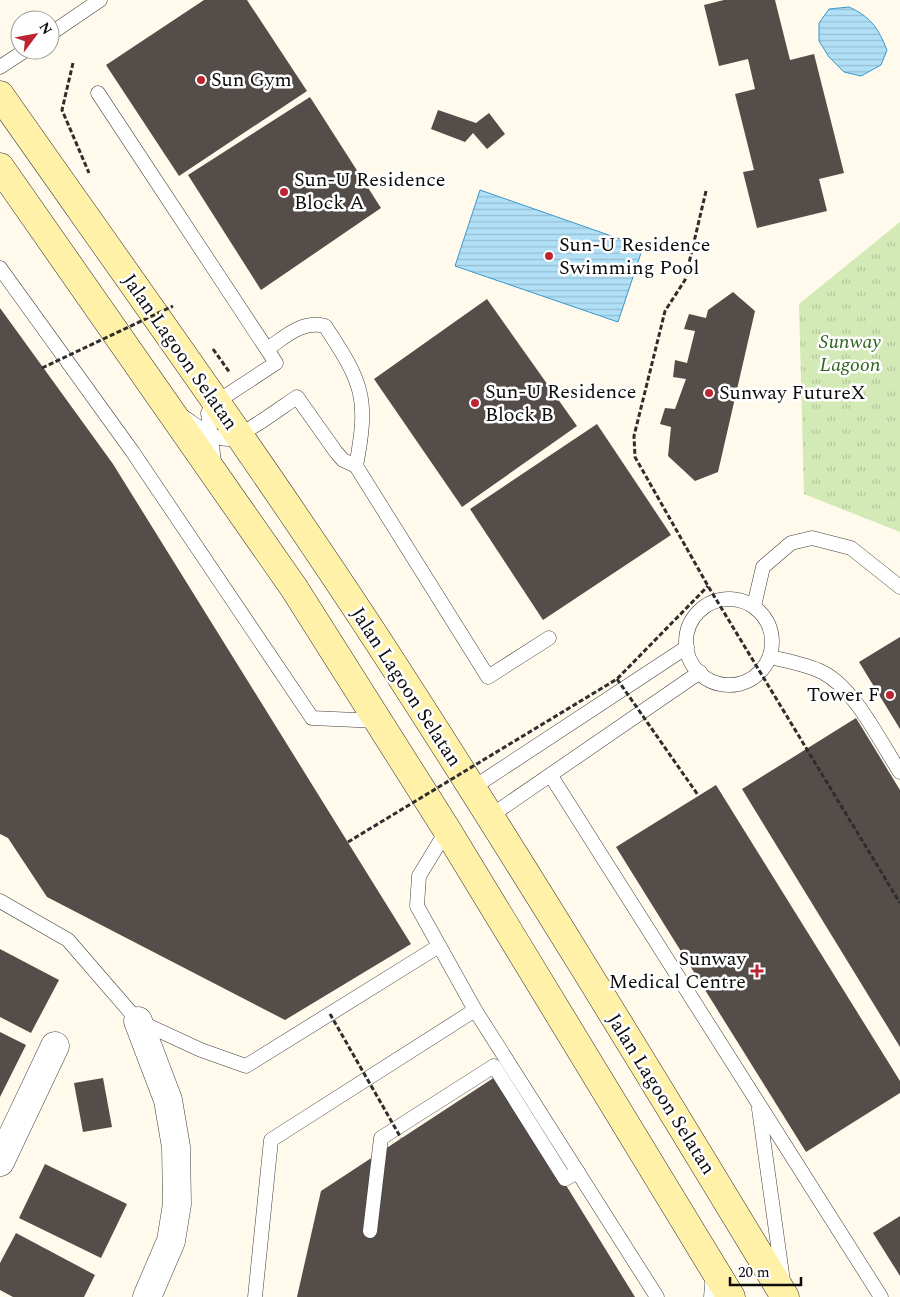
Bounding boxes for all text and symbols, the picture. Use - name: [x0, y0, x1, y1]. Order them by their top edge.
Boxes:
- north arrow: [10, 10, 60, 60]
- text: N: [34, 18, 58, 39]
- place label: Sun Gym: [211, 65, 292, 95]
- marker: Sun Gym: [195, 74, 207, 86]
- place label: Sun-U Residence Block A: [294, 165, 446, 218]
- marker: Sun-U Residence Block A: [278, 186, 290, 198]
- place label: Sun-U Residence Swimming Pool: [559, 230, 711, 283]
- marker: Sun-U Residence Swimming Pool: [543, 250, 555, 262]
- street label: Jalan Lagoon Selatan: [115, 267, 245, 437]
- park label: Sunway Lagoon: [819, 327, 881, 380]
- place label: Sun-U Residence Block B: [485, 377, 637, 430]
- place label: Sunway FutureX: [719, 378, 866, 408]
- marker: Sunway FutureX: [703, 387, 715, 399]
- marker: Sun-U Residence Block B: [469, 397, 481, 409]
- street label: Jalan Lagoon Selatan: [343, 601, 469, 773]
- place label: Tower F: [807, 680, 880, 710]
- marker: Tower F: [884, 689, 896, 701]
- place label: Sunway Medical Centre: [609, 944, 747, 997]
- marker: Sunway Medical Centre: [750, 964, 764, 978]
- street label: Jalan Lagoon Selatan: [599, 1007, 723, 1181]
- scale bar: [730, 1254, 801, 1286]
- text: 20 m: [738, 1261, 770, 1284]

